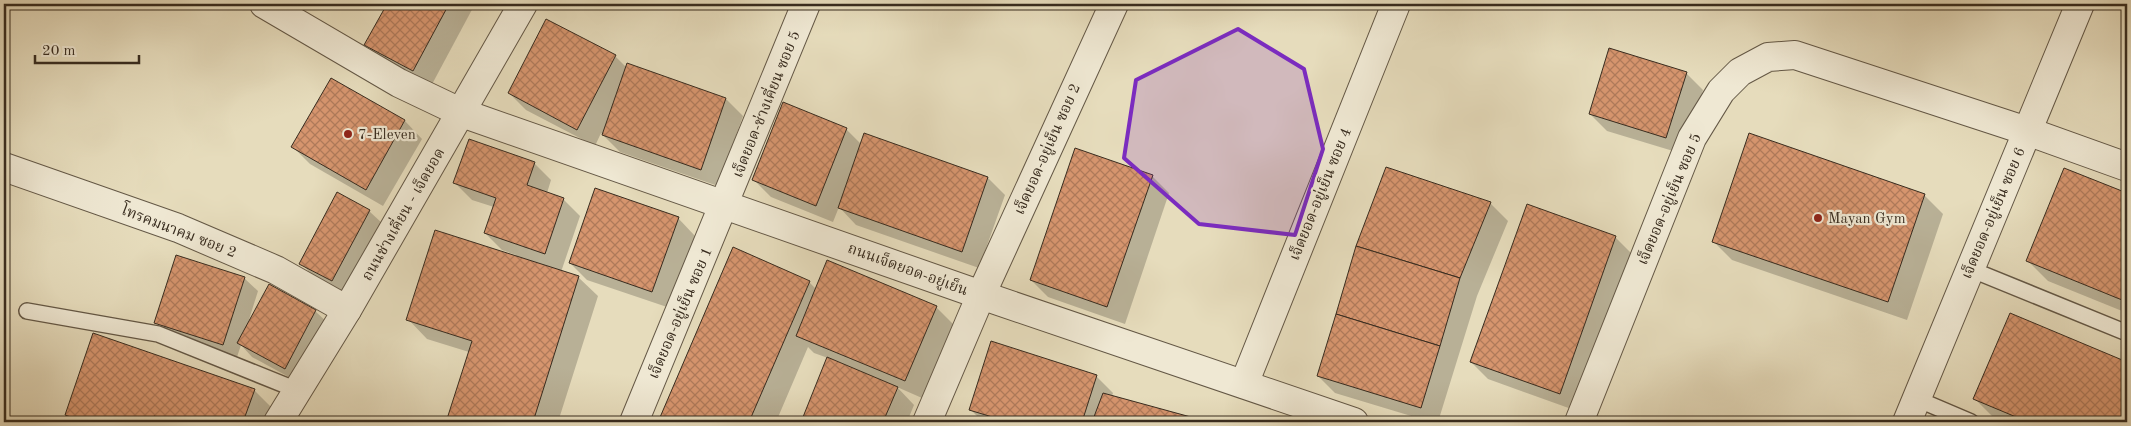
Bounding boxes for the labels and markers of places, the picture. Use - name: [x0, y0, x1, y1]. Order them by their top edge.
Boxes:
- marker: 7-Eleven: [342, 128, 354, 140]
- place label: 7-Eleven: [358, 128, 416, 143]
- marker: Mayan Gym: [1812, 212, 1824, 224]
- place label: Mayan Gym: [1828, 212, 1906, 227]

